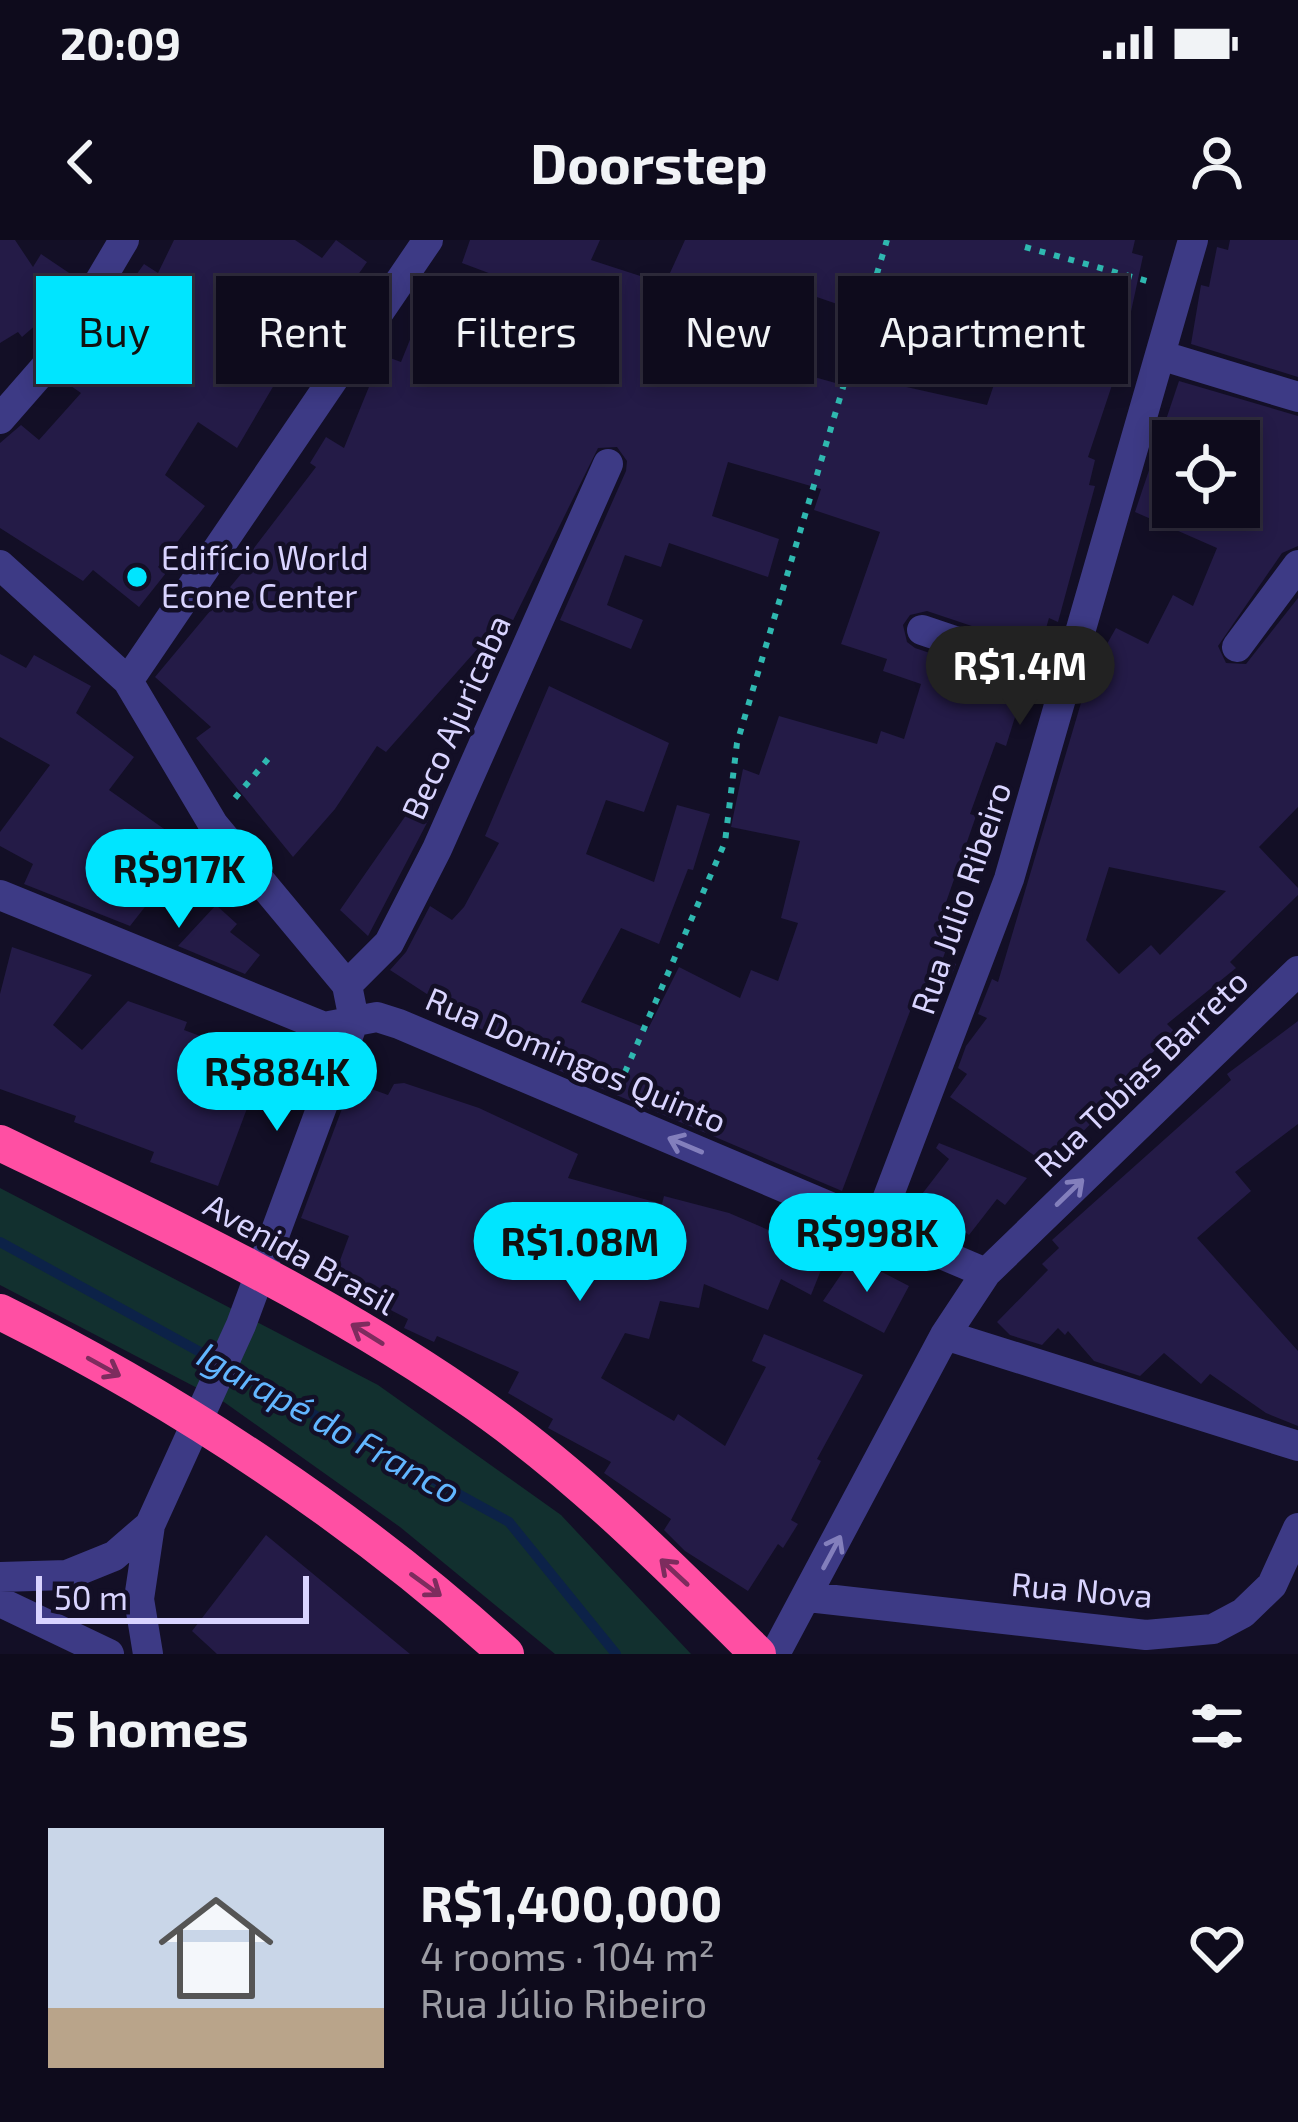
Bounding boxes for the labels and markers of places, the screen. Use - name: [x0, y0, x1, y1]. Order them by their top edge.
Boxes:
- place label: Edifício World Econe Center: [161, 537, 369, 615]
- marker: Edifício World Econe Center: [124, 564, 150, 590]
- pin: R$1.4M: [922, 626, 1118, 728]
- pin: R$917K: [81, 829, 277, 931]
- pin: R$884K: [179, 1032, 375, 1134]
- pin: R$998K: [769, 1193, 965, 1295]
- pin: R$1.08M: [469, 1202, 691, 1304]

